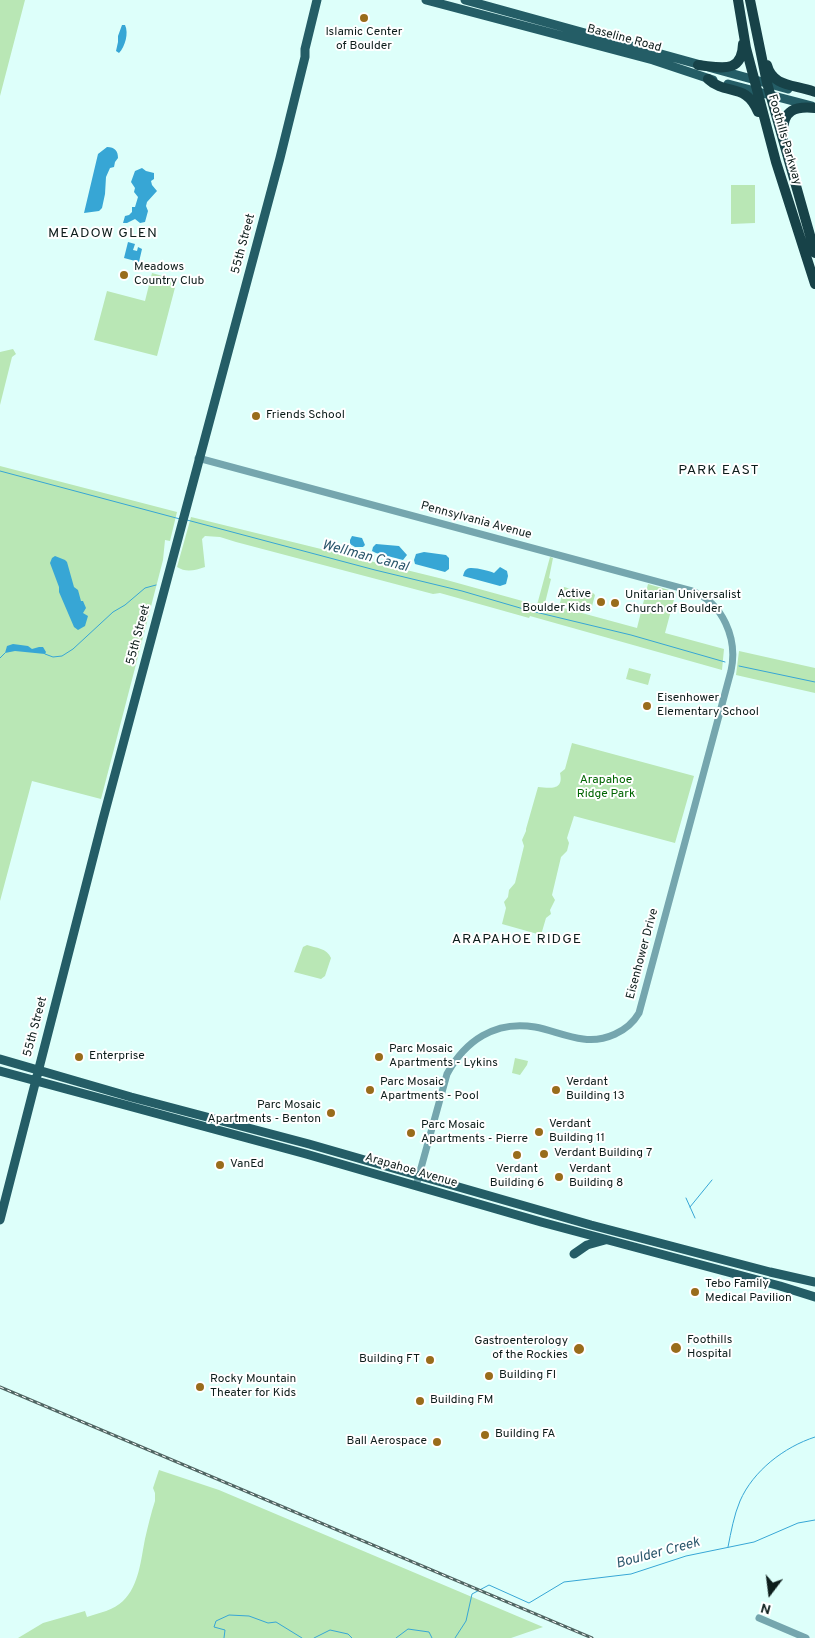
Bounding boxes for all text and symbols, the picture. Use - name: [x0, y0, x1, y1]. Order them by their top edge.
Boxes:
- marker: Islamic Center of Boulder: [358, 12, 370, 24]
- street label: Baseline Road: [585, 22, 663, 56]
- place label: Islamic Center of Boulder: [325, 26, 403, 54]
- street label: Foothills Parkway: [764, 93, 804, 187]
- street label: 55th Street: [229, 212, 259, 276]
- district label: MEADOW GLEN: [47, 226, 159, 242]
- place label: Meadows Country Club: [134, 261, 204, 289]
- marker: Meadows Country Club: [118, 269, 130, 281]
- place label: Friends School: [266, 409, 345, 423]
- marker: Friends School: [250, 410, 262, 422]
- district label: PARK EAST: [677, 463, 761, 479]
- street label: Pennsylvania Avenue: [419, 499, 533, 543]
- water label: Wellman Canal: [320, 537, 410, 577]
- place label: Active Boulder Kids: [522, 588, 591, 616]
- place label: Unitarian Universalist Church of Boulder: [625, 589, 741, 617]
- marker: Active Boulder Kids: [595, 596, 607, 608]
- marker: Unitarian Universalist Church of Boulder: [609, 597, 621, 609]
- street label: 55th Street: [124, 603, 154, 667]
- place label: Eisenhower Elementary School: [657, 692, 759, 720]
- marker: Eisenhower Elementary School: [641, 700, 653, 712]
- park label: Arapahoe Ridge Park: [577, 774, 635, 802]
- street label: Eisenhower Drive: [624, 907, 662, 1001]
- district label: ARAPAHOE RIDGE: [450, 932, 584, 948]
- street label: 55th Street: [21, 995, 51, 1059]
- place label: Parc Mosaic Apartments - Lykins: [389, 1043, 498, 1071]
- place label: Enterprise: [89, 1050, 145, 1064]
- marker: Enterprise: [73, 1051, 85, 1063]
- marker: Parc Mosaic Apartments - Lykins: [373, 1051, 385, 1063]
- place label: Parc Mosaic Apartments - Pool: [380, 1076, 479, 1104]
- place label: Verdant Building 13: [566, 1076, 625, 1104]
- marker: Parc Mosaic Apartments - Pool: [364, 1084, 376, 1096]
- marker: Verdant Building 13: [550, 1084, 562, 1096]
- place label: Parc Mosaic Apartments - Benton: [208, 1099, 321, 1127]
- marker: Parc Mosaic Apartments - Benton: [325, 1107, 337, 1119]
- place label: Verdant Building 11: [549, 1118, 605, 1146]
- place label: Parc Mosaic Apartments - Pierre: [421, 1119, 528, 1147]
- marker: Verdant Building 11: [533, 1126, 545, 1138]
- marker: Parc Mosaic Apartments - Pierre: [405, 1127, 417, 1139]
- place label: Verdant Building 7: [554, 1147, 652, 1161]
- marker: Verdant Building 7: [538, 1148, 550, 1160]
- marker: Verdant Building 6: [511, 1149, 523, 1161]
- street label: Arapahoe Avenue: [363, 1151, 459, 1191]
- place label: VanEd: [230, 1158, 264, 1172]
- marker: VanEd: [214, 1159, 226, 1171]
- place label: Verdant Building 6: [490, 1163, 544, 1191]
- place label: Verdant Building 8: [569, 1163, 623, 1191]
- marker: Verdant Building 8: [553, 1171, 565, 1183]
- place label: Tebo Family Medical Pavilion: [705, 1278, 792, 1306]
- marker: Tebo Family Medical Pavilion: [689, 1286, 701, 1298]
- place label: Foothills Hospital: [687, 1334, 732, 1362]
- place label: Gastroenterology of the Rockies: [474, 1335, 568, 1363]
- marker: Foothills Hospital: [669, 1341, 683, 1355]
- marker: Gastroenterology of the Rockies: [572, 1342, 586, 1356]
- place label: Building FT: [359, 1353, 420, 1367]
- marker: Building FT: [424, 1354, 436, 1366]
- place label: Building FI: [499, 1369, 556, 1383]
- marker: Building FI: [483, 1370, 495, 1382]
- place label: Rocky Mountain Theater for Kids: [210, 1373, 296, 1401]
- marker: Rocky Mountain Theater for Kids: [194, 1381, 206, 1393]
- place label: Building FM: [430, 1394, 494, 1408]
- marker: Building FM: [414, 1395, 426, 1407]
- place label: Building FA: [495, 1428, 555, 1442]
- marker: Building FA: [479, 1429, 491, 1441]
- place label: Ball Aerospace: [346, 1435, 427, 1449]
- marker: Ball Aerospace: [431, 1436, 443, 1448]
- water label: Boulder Creek: [614, 1535, 702, 1573]
- north arrow: [745, 1568, 795, 1618]
- text: N: [759, 1598, 773, 1617]

